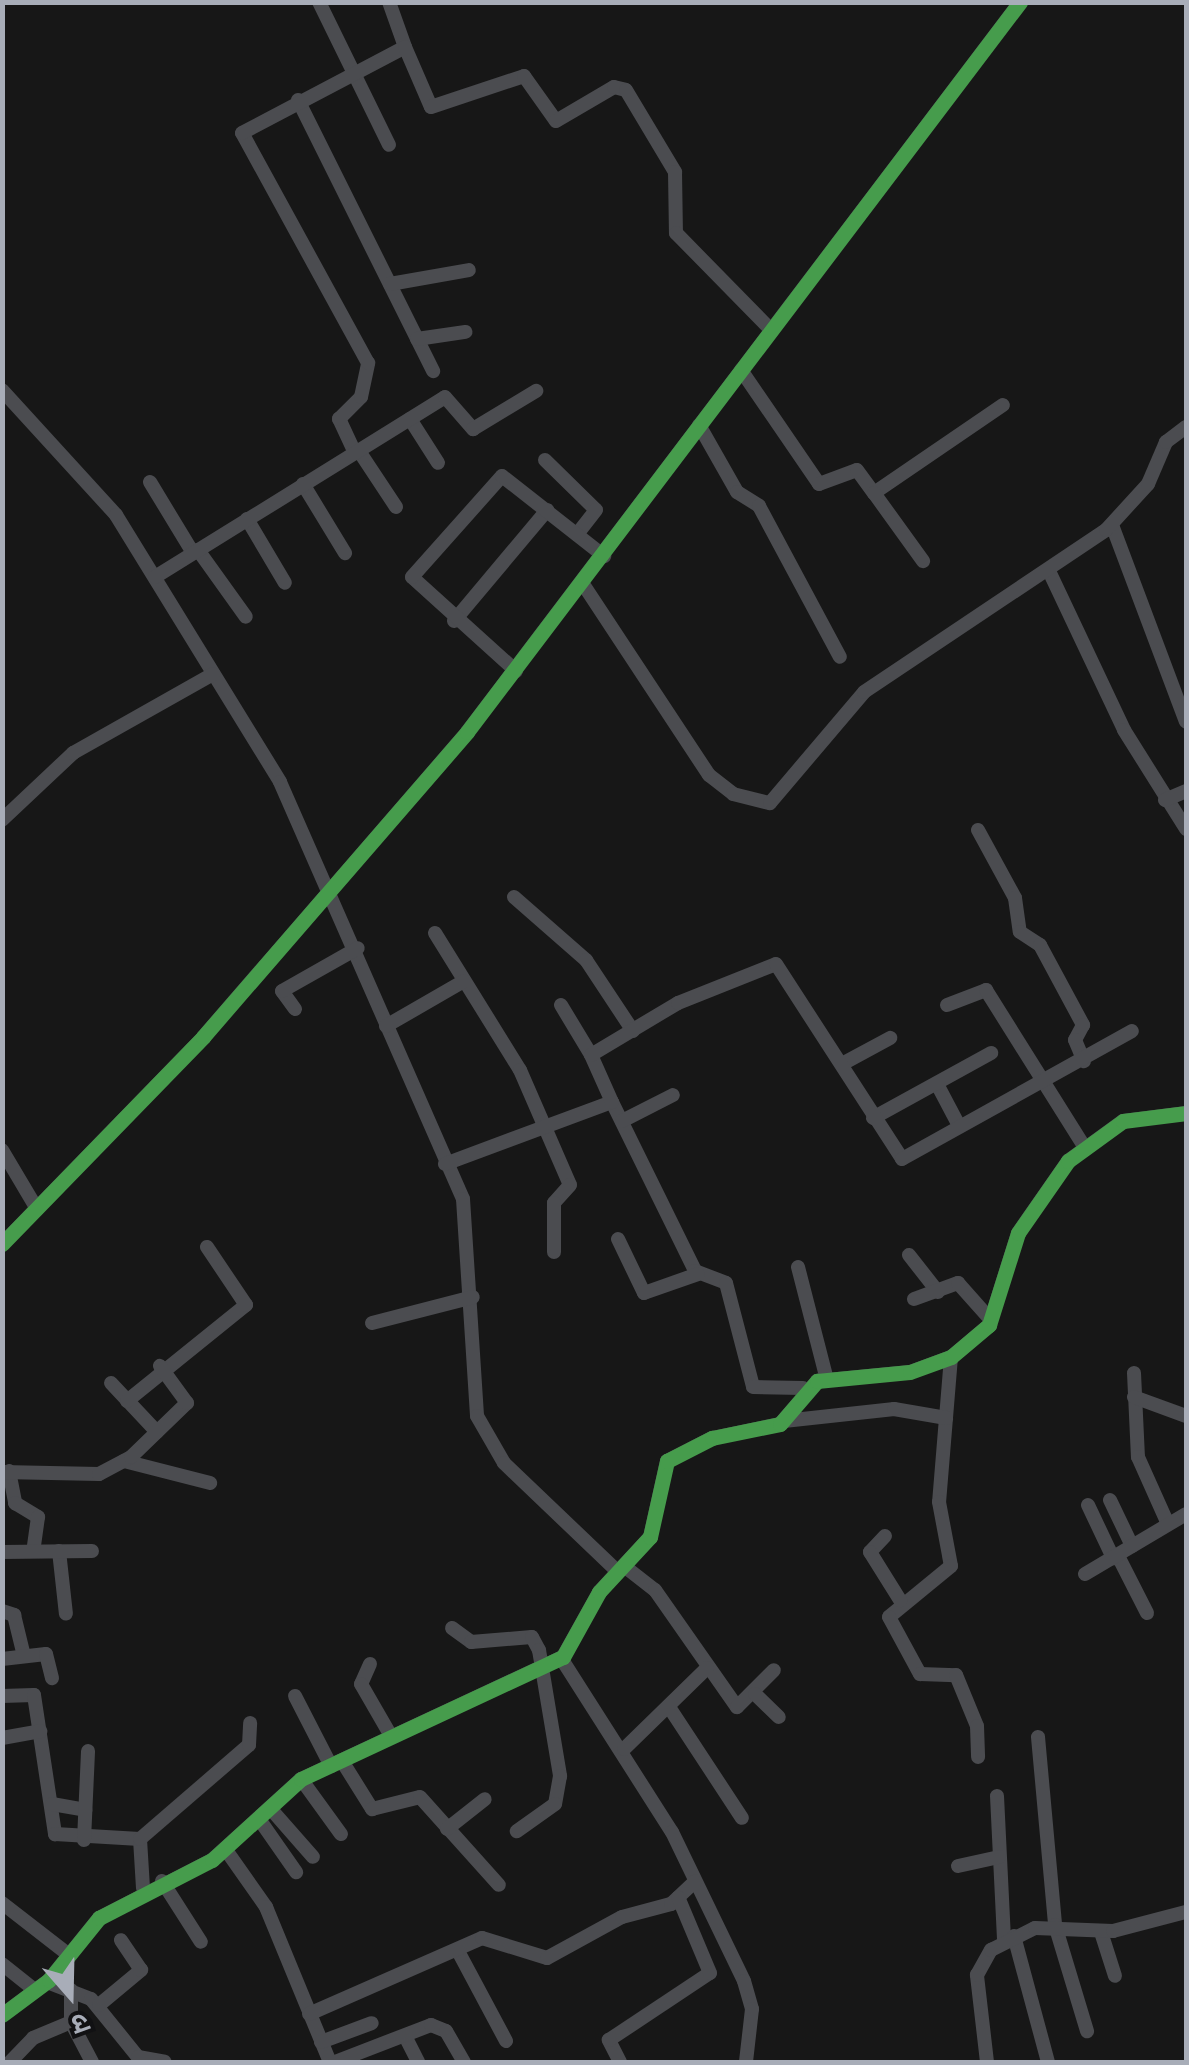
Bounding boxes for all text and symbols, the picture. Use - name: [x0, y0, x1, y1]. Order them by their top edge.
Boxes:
- north arrow: [20, 1945, 120, 2045]
- text: उ: [67, 2005, 94, 2042]

